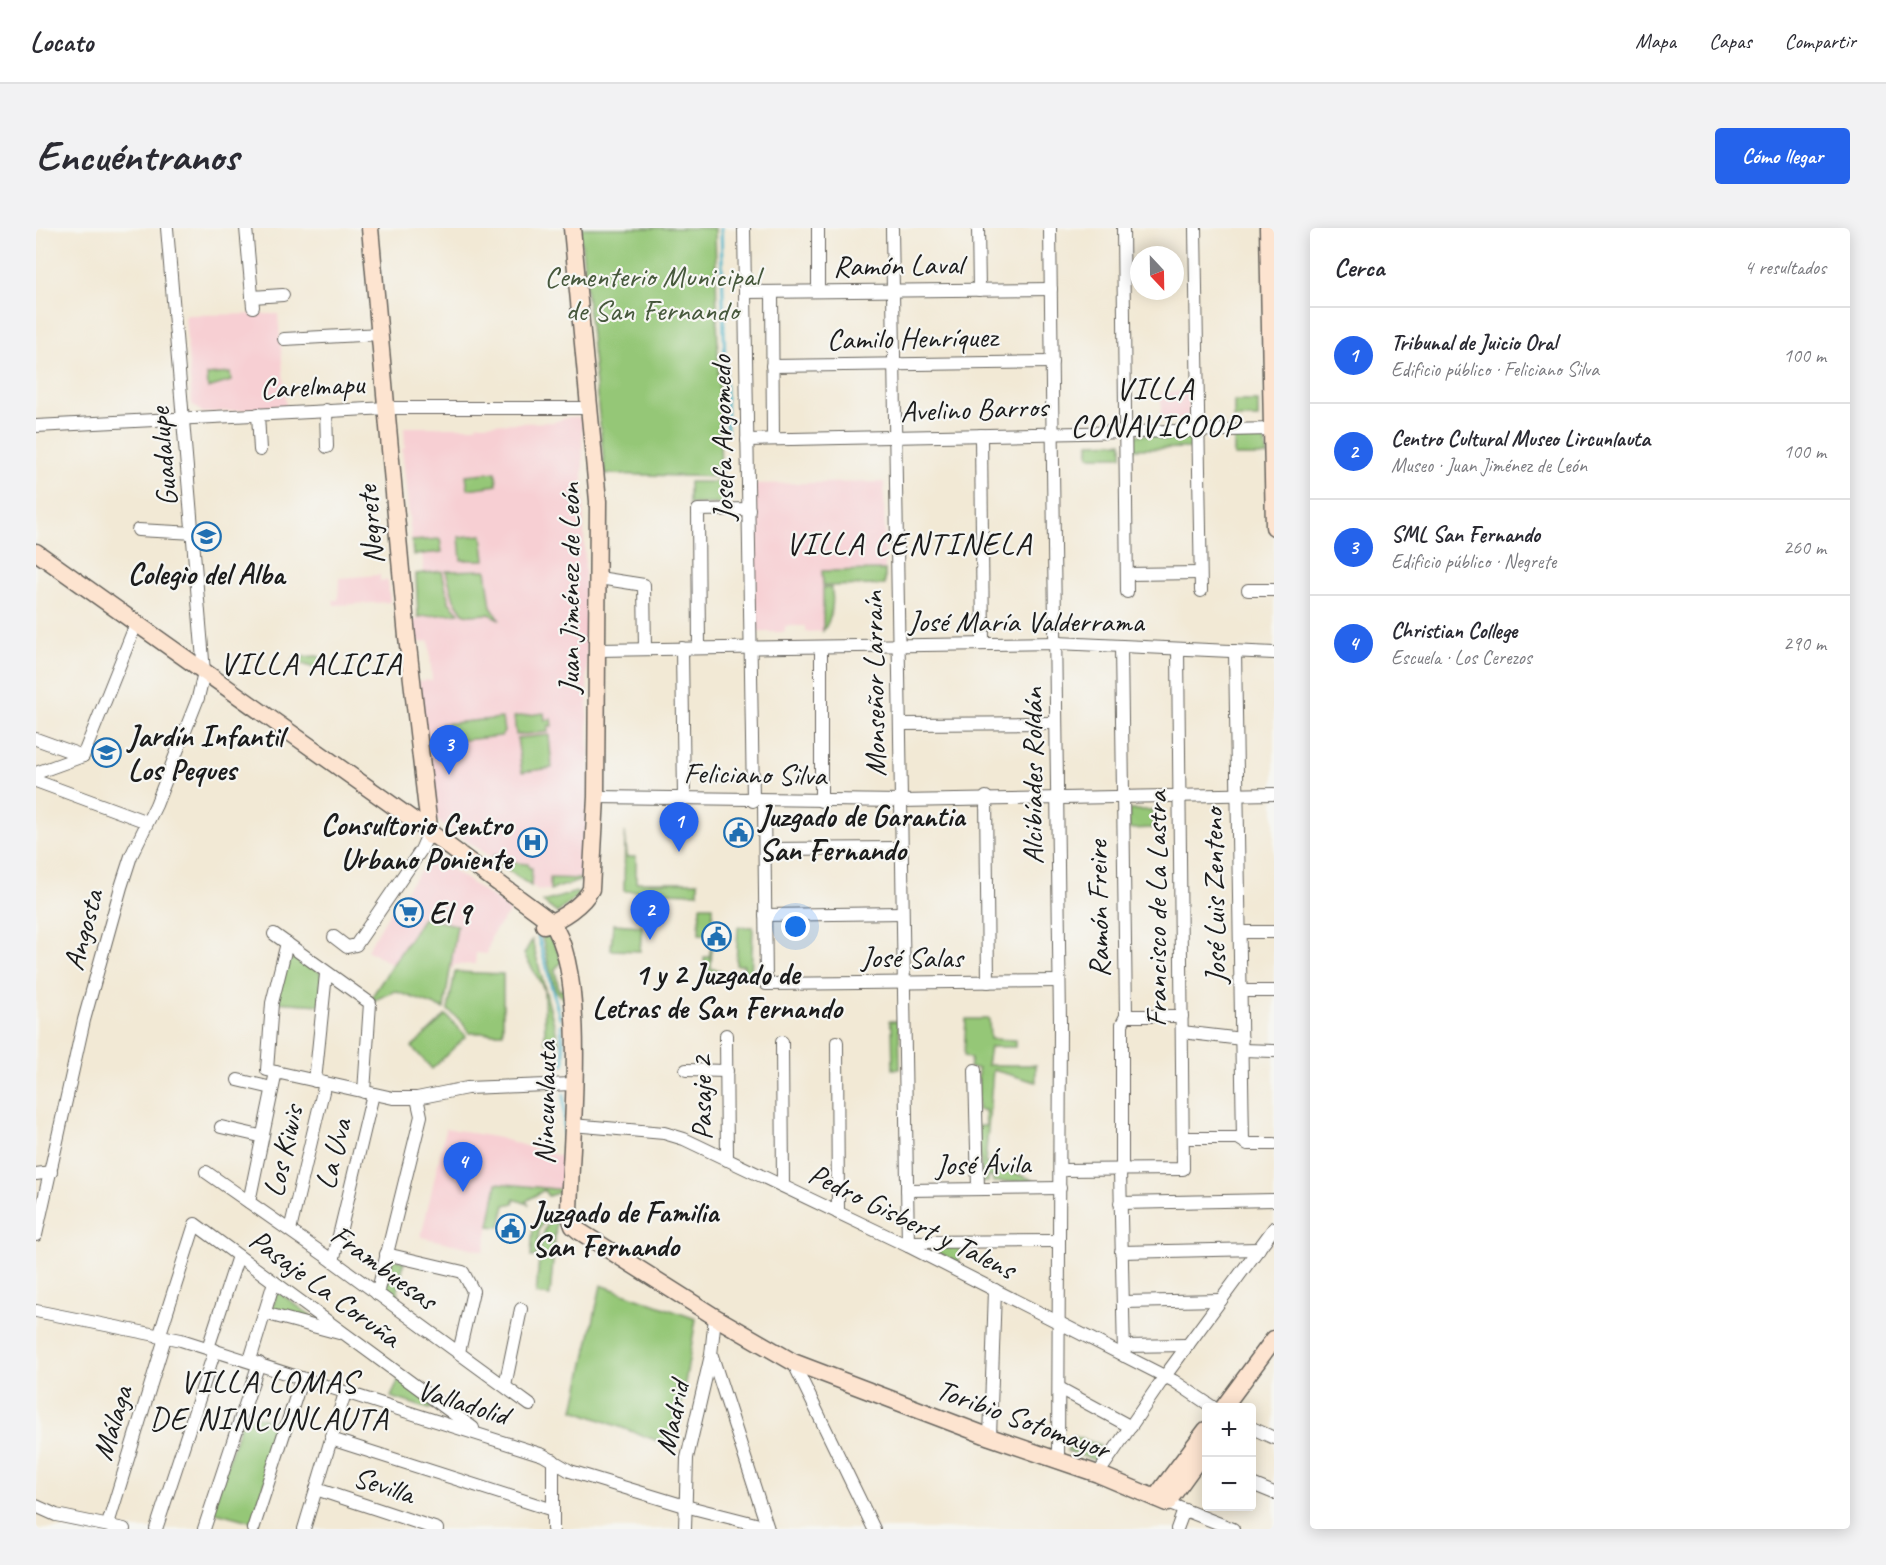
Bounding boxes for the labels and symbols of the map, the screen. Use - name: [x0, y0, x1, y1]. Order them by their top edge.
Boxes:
- street label: Ramón Laval: [833, 245, 968, 285]
- north arrow: [1130, 246, 1184, 300]
- park label: Cementerio Municipal de San Fernando: [544, 257, 765, 329]
- street label: Camilo Henríquez: [826, 317, 1000, 358]
- street label: Josefa Argomedo: [702, 354, 742, 523]
- street label: Carelmapu: [259, 364, 367, 408]
- district label: VILLA CONAVICOOP: [1070, 368, 1242, 446]
- street label: Avelino Barros: [900, 387, 1051, 431]
- street label: Guadalupe: [140, 404, 186, 508]
- street label: Juan Jiménez de León: [550, 481, 588, 695]
- street label: Negrete: [347, 482, 392, 566]
- school or university icon: Colegio del Alba: [190, 521, 222, 553]
- district label: VILLA CENTINELA: [786, 523, 1033, 564]
- place label: Colegio del Alba: [128, 555, 287, 593]
- street label: Monseñor Larraín: [853, 589, 895, 777]
- street label: José María Valderrama: [907, 602, 1145, 640]
- district label: VILLA ALICIA: [220, 643, 403, 684]
- street label: Alcibíades Roldán: [1013, 686, 1051, 864]
- place label: Jardín Infantil Los Peques: [126, 717, 289, 789]
- pin: 3: [430, 726, 468, 775]
- school or university icon: Jardín Infantil Los Peques: [91, 737, 123, 769]
- street label: Feliciano Silva: [683, 754, 829, 794]
- street label: Francisco de La Lastra: [1137, 789, 1175, 1027]
- place label: Juzgado de Garantia San Fernando: [757, 797, 967, 869]
- pin: 1: [660, 802, 698, 852]
- street label: José Luis Zenteno: [1193, 805, 1235, 986]
- place label: Consultorio Centro Urbano Poniente: [321, 806, 514, 878]
- public building icon: Juzgado de Garantia San Fernando: [722, 817, 754, 849]
- hospital icon: Consultorio Centro Urbano Poniente: [517, 826, 549, 858]
- street label: Ramón Freire: [1078, 838, 1118, 978]
- street label: Angosta: [54, 884, 112, 974]
- pin: 2: [630, 890, 670, 940]
- place label: El 9: [429, 894, 475, 932]
- supermarket icon: El 9: [392, 897, 424, 929]
- your location: [781, 912, 810, 941]
- public building icon: 1 y 2 Juzgado de Letras de San Fernando: [701, 921, 733, 953]
- street label: José Salas: [859, 938, 965, 976]
- place label: 1 y 2 Juzgado de Letras de San Fernando: [592, 955, 844, 1027]
- street label: Nincunlauta: [525, 1039, 565, 1165]
- street label: Pasaje 2: [682, 1053, 720, 1140]
- street label: Los Kiwis: [254, 1099, 313, 1200]
- street label: La Uva: [306, 1113, 361, 1193]
- pin: 4: [444, 1142, 482, 1192]
- street label: José Ávila: [933, 1144, 1033, 1184]
- street label: Pedro Gisbert y Talens: [802, 1155, 1024, 1289]
- place label: Juzgado de Familia San Fernando: [530, 1193, 721, 1265]
- public building icon: Juzgado de Familia San Fernando: [495, 1213, 527, 1245]
- street label: Frambuesas: [323, 1216, 447, 1320]
- street label: Pasaje La Coruña: [242, 1220, 410, 1357]
- district label: VILLA LOMAS DE NINCUNLAUTA: [149, 1361, 389, 1439]
- street label: Valladolid: [413, 1370, 517, 1435]
- street label: Toribio Sotomayor: [931, 1370, 1117, 1469]
- street label: Madrid: [646, 1373, 699, 1458]
- street label: Málaga: [83, 1379, 142, 1465]
- street label: Sevilla: [349, 1457, 422, 1513]

